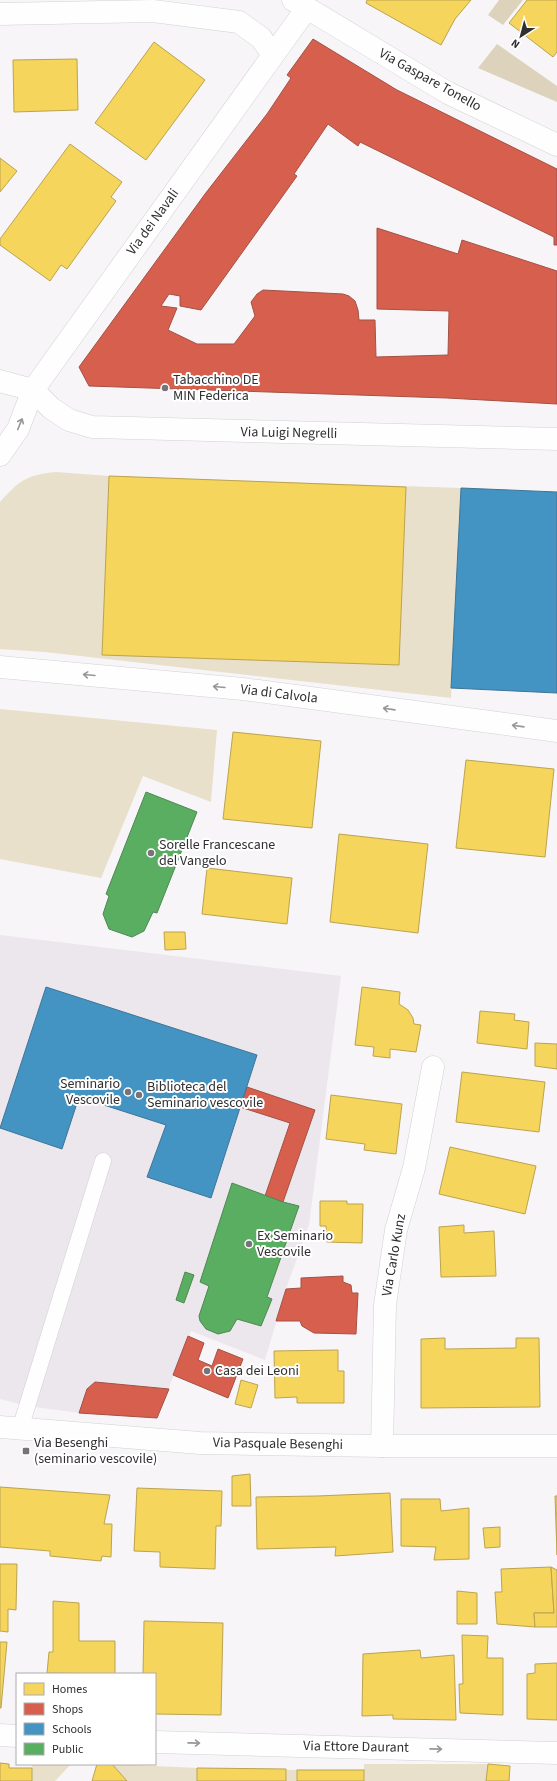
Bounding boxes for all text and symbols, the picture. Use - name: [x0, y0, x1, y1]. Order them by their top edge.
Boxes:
- north arrow: [501, 16, 541, 56]
- text: N: [508, 35, 523, 52]
- street label: Via Gaspare Tonello: [375, 43, 485, 117]
- street label: Via dei Navali: [122, 185, 184, 259]
- place label: Tabacchino DE MIN Federica: [173, 370, 259, 406]
- marker: Tabacchino DE MIN Federica: [160, 383, 170, 393]
- one-way arrow: [17, 419, 24, 431]
- street label: Via Luigi Negrelli: [240, 422, 338, 444]
- one-way arrow: [83, 671, 96, 679]
- street label: Via di Calvola: [239, 679, 319, 709]
- one-way arrow: [213, 683, 226, 691]
- one-way arrow: [383, 705, 396, 713]
- one-way arrow: [512, 722, 525, 730]
- place label: Sorelle Francescane del Vangelo: [159, 835, 275, 871]
- marker: Sorelle Francescane del Vangelo: [146, 848, 156, 858]
- place label: Seminario Vescovile: [60, 1074, 120, 1110]
- place label: Biblioteca del Seminario vescovile: [147, 1077, 263, 1113]
- marker: Seminario Vescovile: [123, 1087, 133, 1097]
- marker: Biblioteca del Seminario vescovile: [134, 1090, 144, 1100]
- street label: Via Carlo Kunz: [377, 1212, 411, 1298]
- place label: Ex Seminario Vescovile: [257, 1226, 333, 1262]
- marker: Ex Seminario Vescovile: [244, 1239, 254, 1249]
- place label: Casa dei Leoni: [215, 1361, 299, 1381]
- marker: Casa dei Leoni: [202, 1366, 212, 1376]
- place label: Via Besenghi (seminario vescovile): [34, 1433, 157, 1469]
- street label: Via Pasquale Besenghi: [213, 1433, 343, 1455]
- marker: Via Besenghi (seminario vescovile): [21, 1446, 31, 1456]
- legend: [16, 1673, 156, 1765]
- text: Homes: [52, 1681, 87, 1698]
- text: Shops: [52, 1701, 83, 1718]
- text: Schools: [52, 1721, 92, 1738]
- street label: Via Ettore Daurant: [303, 1736, 409, 1758]
- one-way arrow: [187, 1739, 200, 1747]
- text: Public: [52, 1741, 84, 1758]
- one-way arrow: [429, 1745, 442, 1753]

